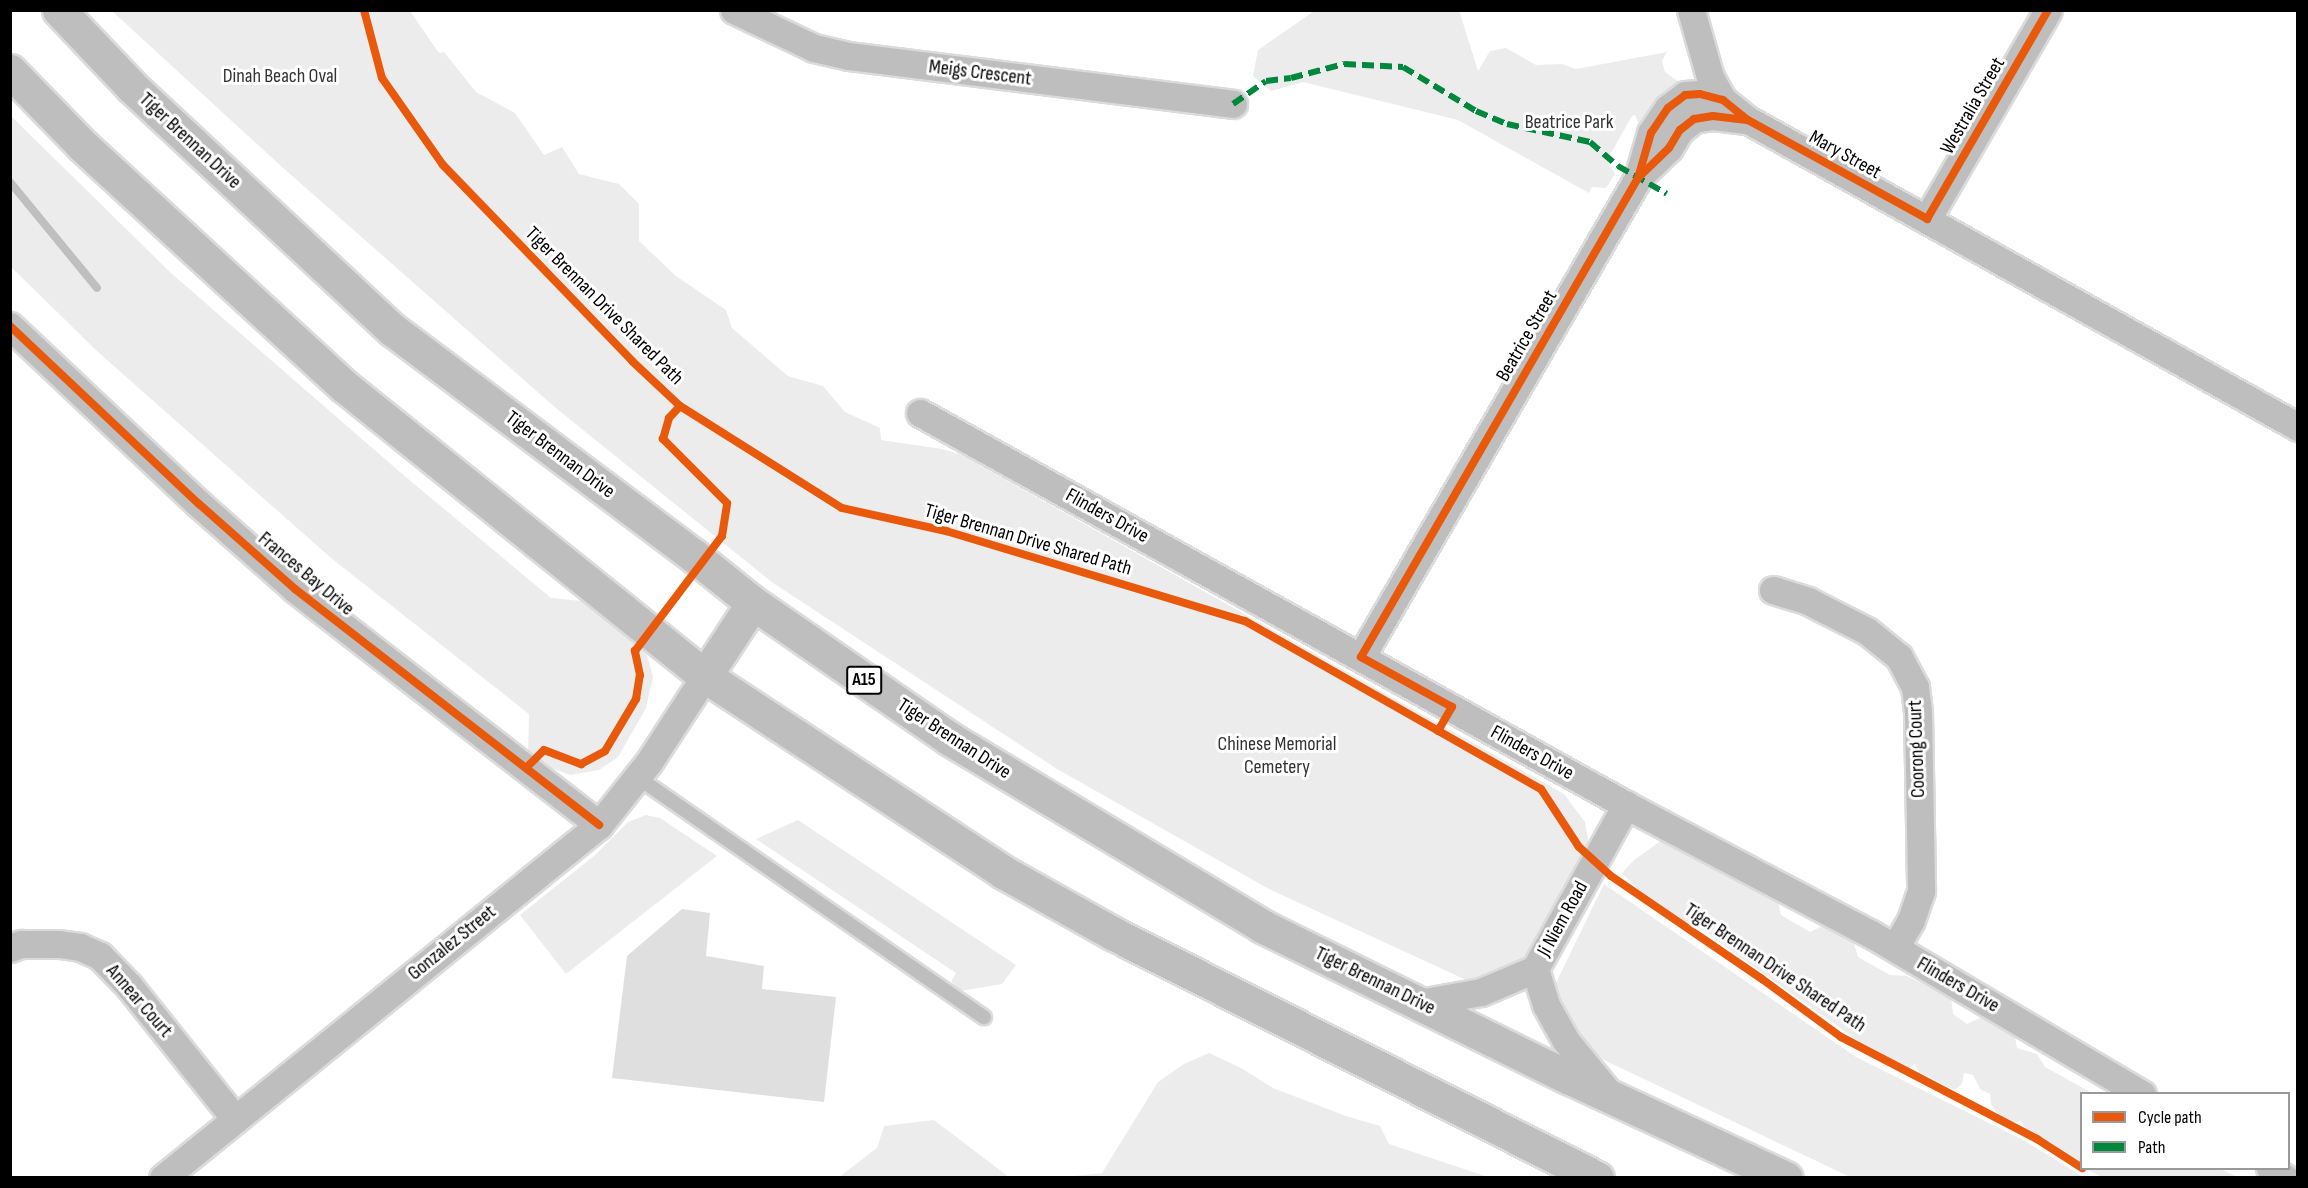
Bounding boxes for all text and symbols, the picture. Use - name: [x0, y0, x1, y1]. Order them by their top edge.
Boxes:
- street label: Westralia Street: [1936, 53, 2010, 159]
- street label: Meigs Crescent: [927, 55, 1033, 91]
- park label: Dinah Beach Oval: [223, 64, 337, 88]
- street label: Tiger Brennan Drive: [134, 88, 246, 194]
- park label: Beatrice Park: [1525, 110, 1613, 134]
- street label: Mary Street: [1805, 125, 1885, 185]
- street label: Tiger Brennan Drive Shared Path: [520, 222, 688, 390]
- street label: Beatrice Street: [1491, 286, 1563, 386]
- street label: Tiger Brennan Drive: [501, 406, 619, 504]
- street label: Flinders Drive: [1061, 483, 1153, 549]
- street label: Tiger Brennan Drive Shared Path: [922, 499, 1134, 581]
- street label: Frances Bay Drive: [253, 527, 359, 621]
- road number: A15: [846, 665, 882, 695]
- street label: Tiger Brennan Drive: [893, 693, 1015, 785]
- street label: Coorong Court: [1903, 700, 1931, 798]
- street label: Flinders Drive: [1486, 720, 1578, 786]
- park label: Chinese Memorial Cemetery: [1218, 732, 1336, 779]
- street label: Ji Niem Road: [1533, 877, 1593, 961]
- street label: Tiger Brennan Drive Shared Path: [1680, 898, 1870, 1038]
- street label: Gonzalez Street: [403, 900, 501, 986]
- street label: Tiger Brennan Drive: [1311, 942, 1439, 1020]
- street label: Flinders Drive: [1913, 952, 2003, 1018]
- street label: Annear Court: [101, 960, 177, 1042]
- legend: [2080, 1092, 2290, 1170]
- text: Cycle path: [2138, 1107, 2202, 1128]
- text: Path: [2138, 1137, 2166, 1158]

